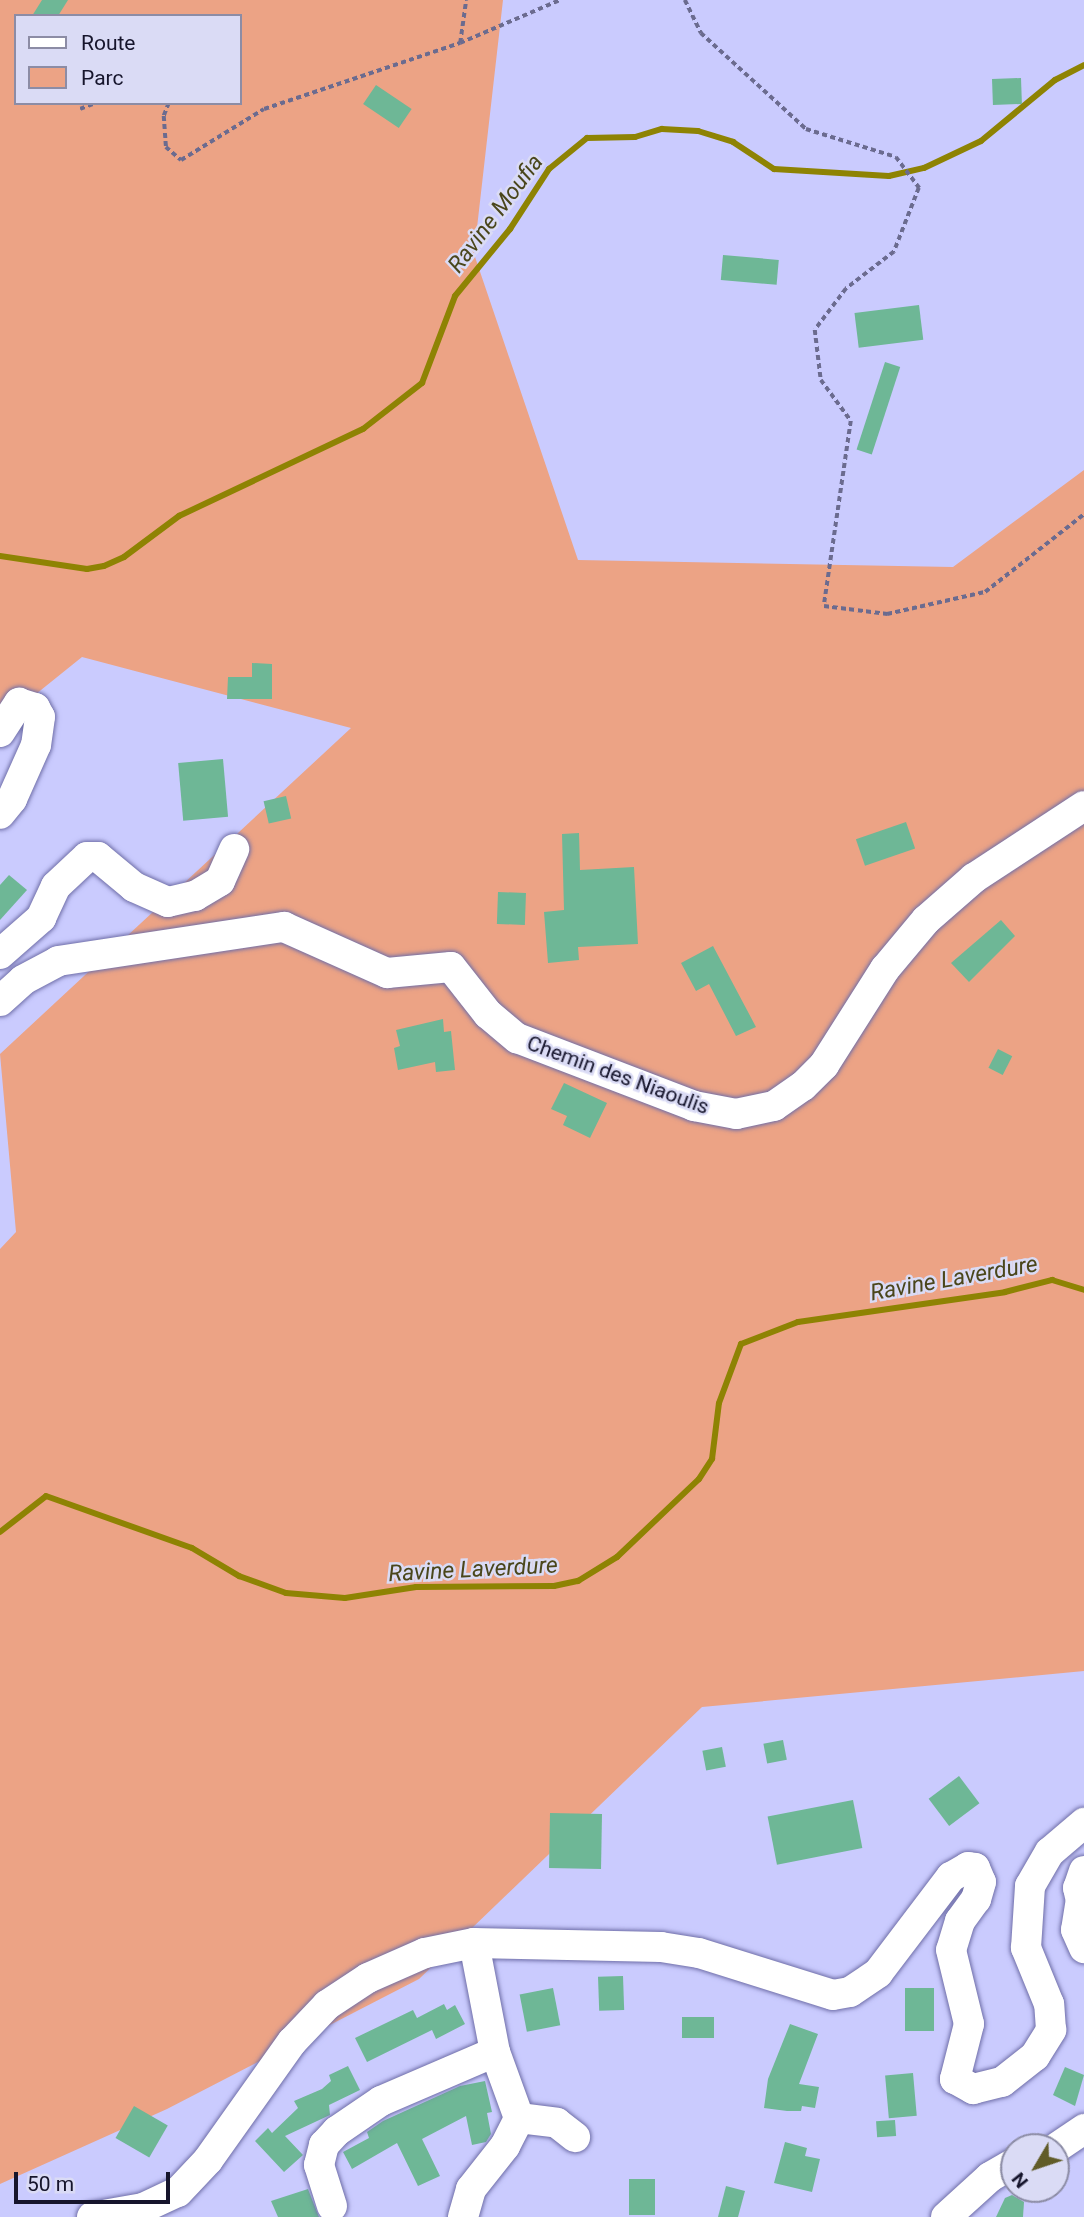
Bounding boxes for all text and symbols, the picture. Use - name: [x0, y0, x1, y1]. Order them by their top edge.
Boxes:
- legend: [14, 14, 242, 105]
- text: Route: [81, 31, 136, 55]
- text: Parc: [81, 66, 123, 90]
- water label: Ravine Moufia: [443, 149, 549, 279]
- street label: Chemin des Niaoulis: [524, 1030, 712, 1120]
- water label: Ravine Laverdure: [868, 1251, 1040, 1307]
- water label: Ravine Laverdure: [388, 1552, 558, 1588]
- north arrow: [1000, 2133, 1070, 2203]
- scale bar: [18, 2158, 173, 2202]
- text: N: [1007, 2168, 1033, 2193]
- text: 50 m: [27, 2172, 74, 2196]

